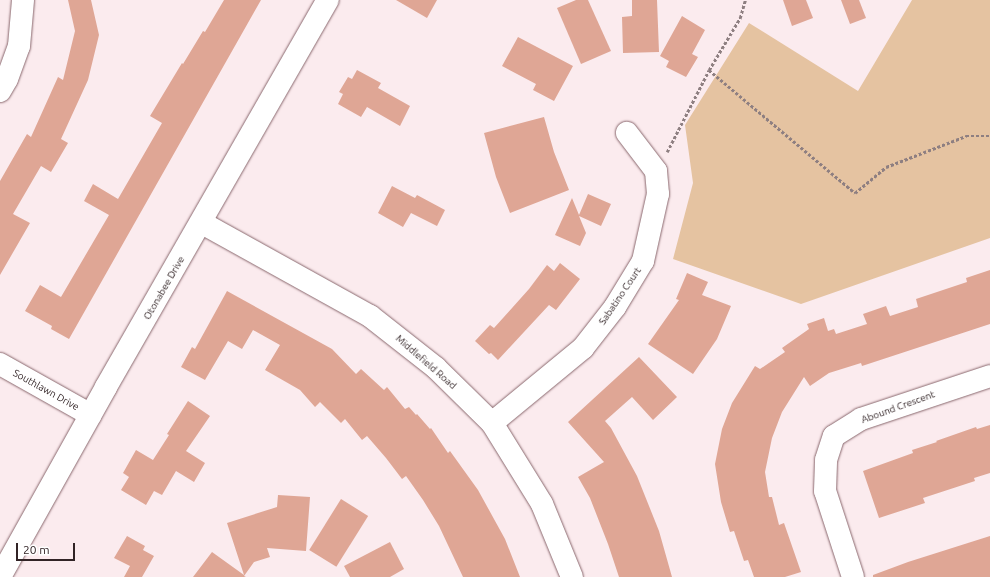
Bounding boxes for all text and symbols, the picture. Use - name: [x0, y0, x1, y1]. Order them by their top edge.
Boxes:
- street label: Otonabee Drive: [141, 254, 187, 322]
- street label: Sabatino Court: [596, 265, 644, 327]
- street label: Middlefield Road: [393, 332, 459, 392]
- street label: Southlawn Drive: [11, 367, 81, 413]
- street label: Abound Crescent: [860, 388, 936, 426]
- scale bar: [18, 535, 77, 561]
- text: 20 m: [23, 543, 50, 556]

